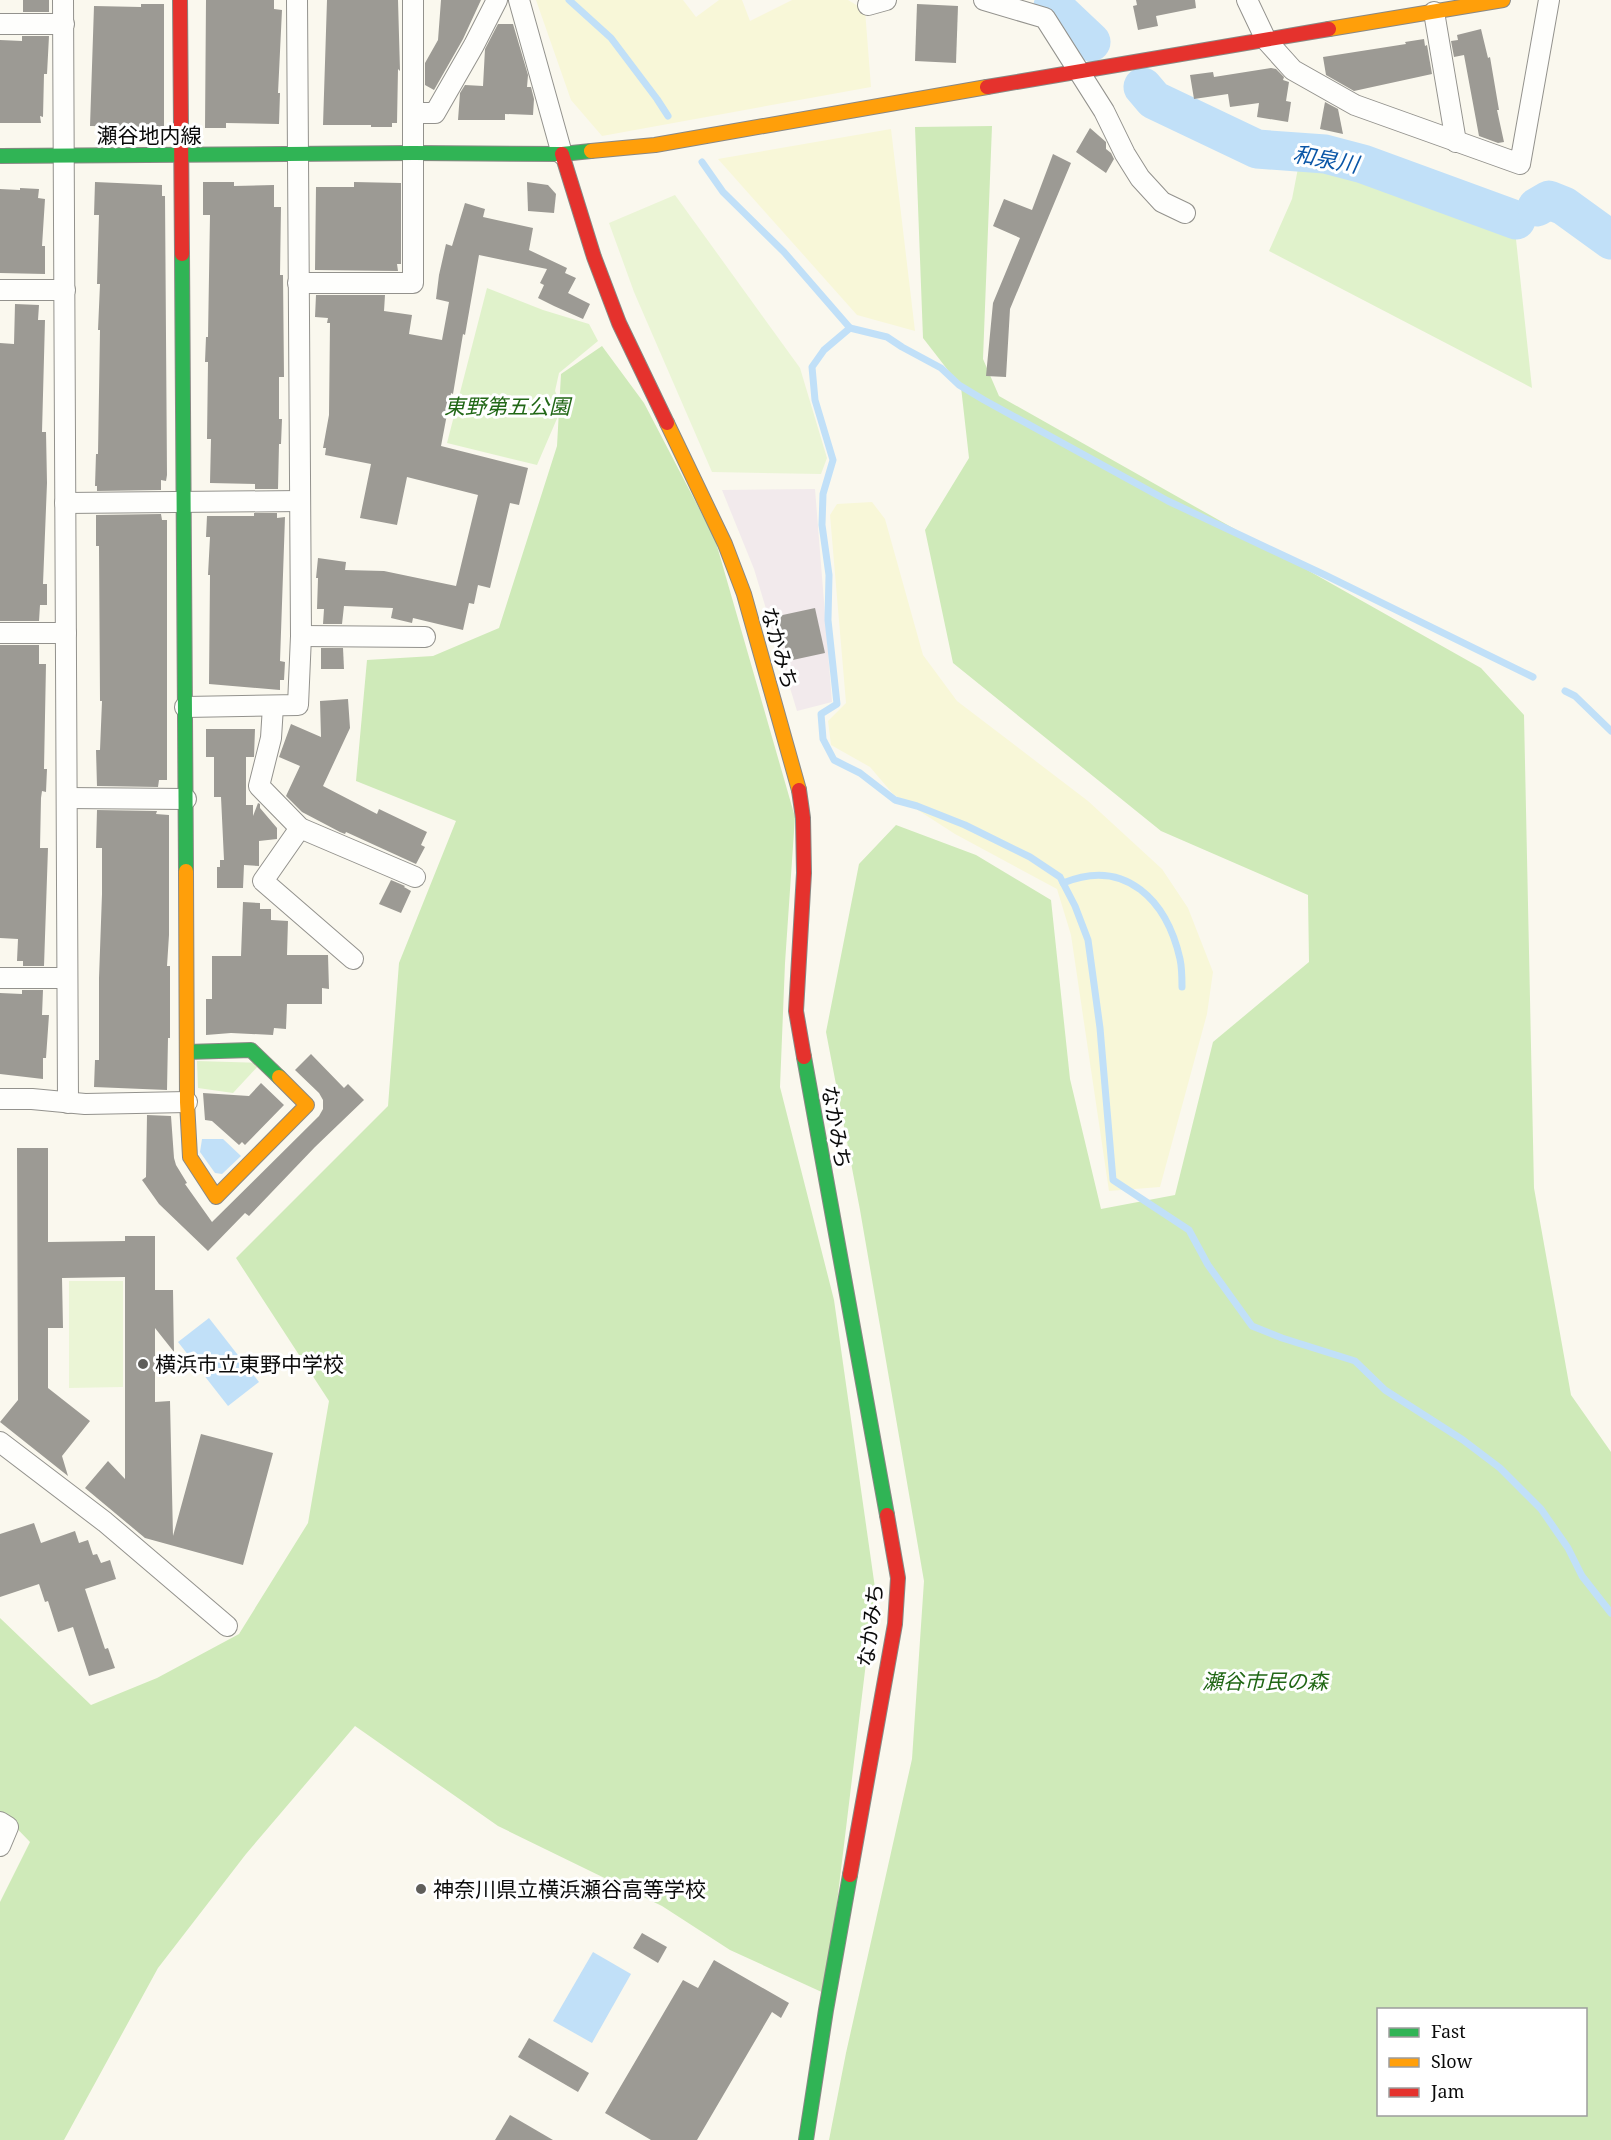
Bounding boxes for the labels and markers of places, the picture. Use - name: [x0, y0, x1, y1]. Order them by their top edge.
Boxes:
- place label: 横浜市立東野中学校: [155, 1350, 344, 1378]
- marker: 横浜市立東野中学校: [136, 1357, 150, 1371]
- place label: 神奈川県立横浜瀬谷高等学校: [433, 1875, 706, 1903]
- marker: 神奈川県立横浜瀬谷高等学校: [414, 1882, 428, 1896]

